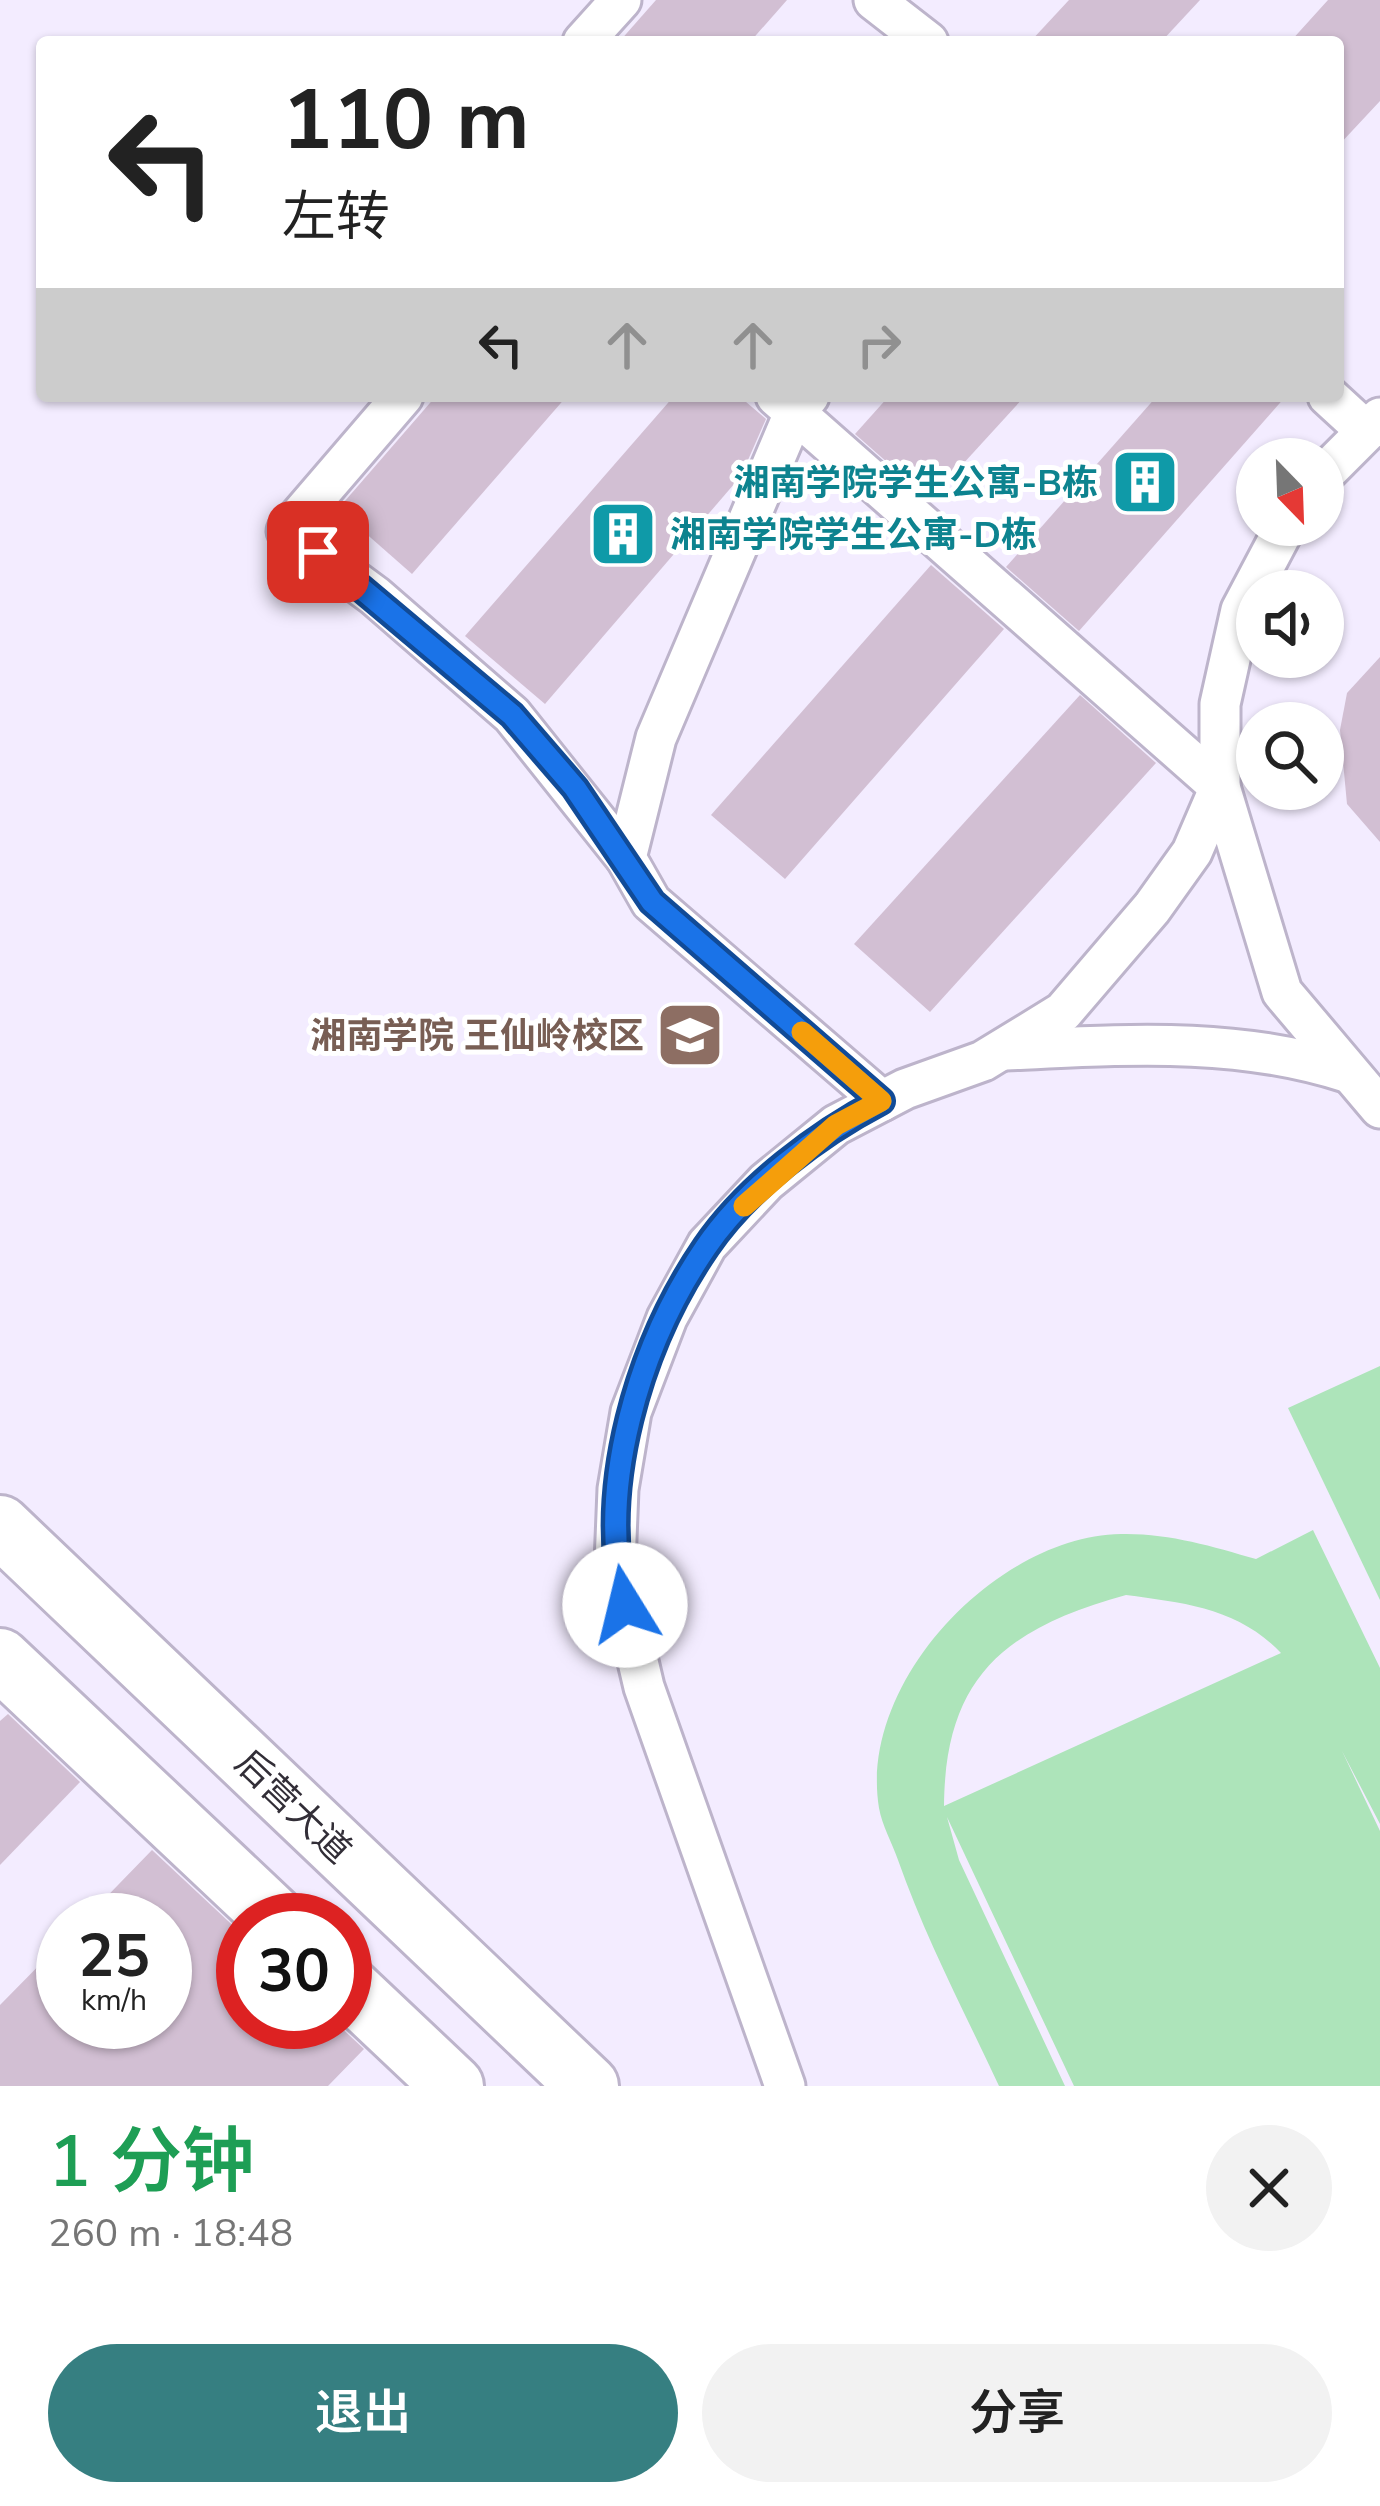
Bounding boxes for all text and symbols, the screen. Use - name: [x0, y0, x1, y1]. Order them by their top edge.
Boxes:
- text: 110 m: [282, 63, 530, 178]
- icon: left: [84, 84, 240, 240]
- text: 左转: [282, 180, 390, 254]
- icon: left: [468, 312, 534, 378]
- icon: ahead: [594, 312, 660, 378]
- icon: ahead: [720, 312, 786, 378]
- icon: right: [846, 312, 912, 378]
- north arrow: [1236, 438, 1344, 546]
- map controls: [1236, 438, 1344, 810]
- building icon: 湘南学院学生公寓-B栋: [1110, 447, 1180, 517]
- place label: 湘南学院学生公寓-B栋: [734, 459, 1098, 508]
- building icon: 湘南学院学生公寓-D栋: [588, 499, 658, 569]
- pin: [267, 501, 369, 603]
- place label: 湘南学院学生公寓-D栋: [670, 511, 1037, 560]
- icon: arrive: [285, 519, 351, 585]
- button: sound: [1236, 570, 1344, 678]
- button: search: [1236, 702, 1344, 810]
- school or university icon: 湘南学院 王仙岭校区: [655, 1000, 725, 1070]
- place label: 湘南学院 王仙岭校区: [310, 1012, 644, 1061]
- position arrow: [562, 1542, 688, 1668]
- street label: 后营大道: [224, 1739, 362, 1875]
- speed limit sign: 30: [216, 1893, 372, 2049]
- text: 25: [78, 1915, 150, 1997]
- text: km/h: [81, 1980, 147, 2021]
- text: 1 分钟: [48, 2113, 254, 2211]
- button: close: [1206, 2125, 1332, 2251]
- text: 260 m · 18:48: [48, 2207, 293, 2260]
- button: 退出: [48, 2344, 678, 2482]
- button: 分享: [702, 2344, 1332, 2482]

